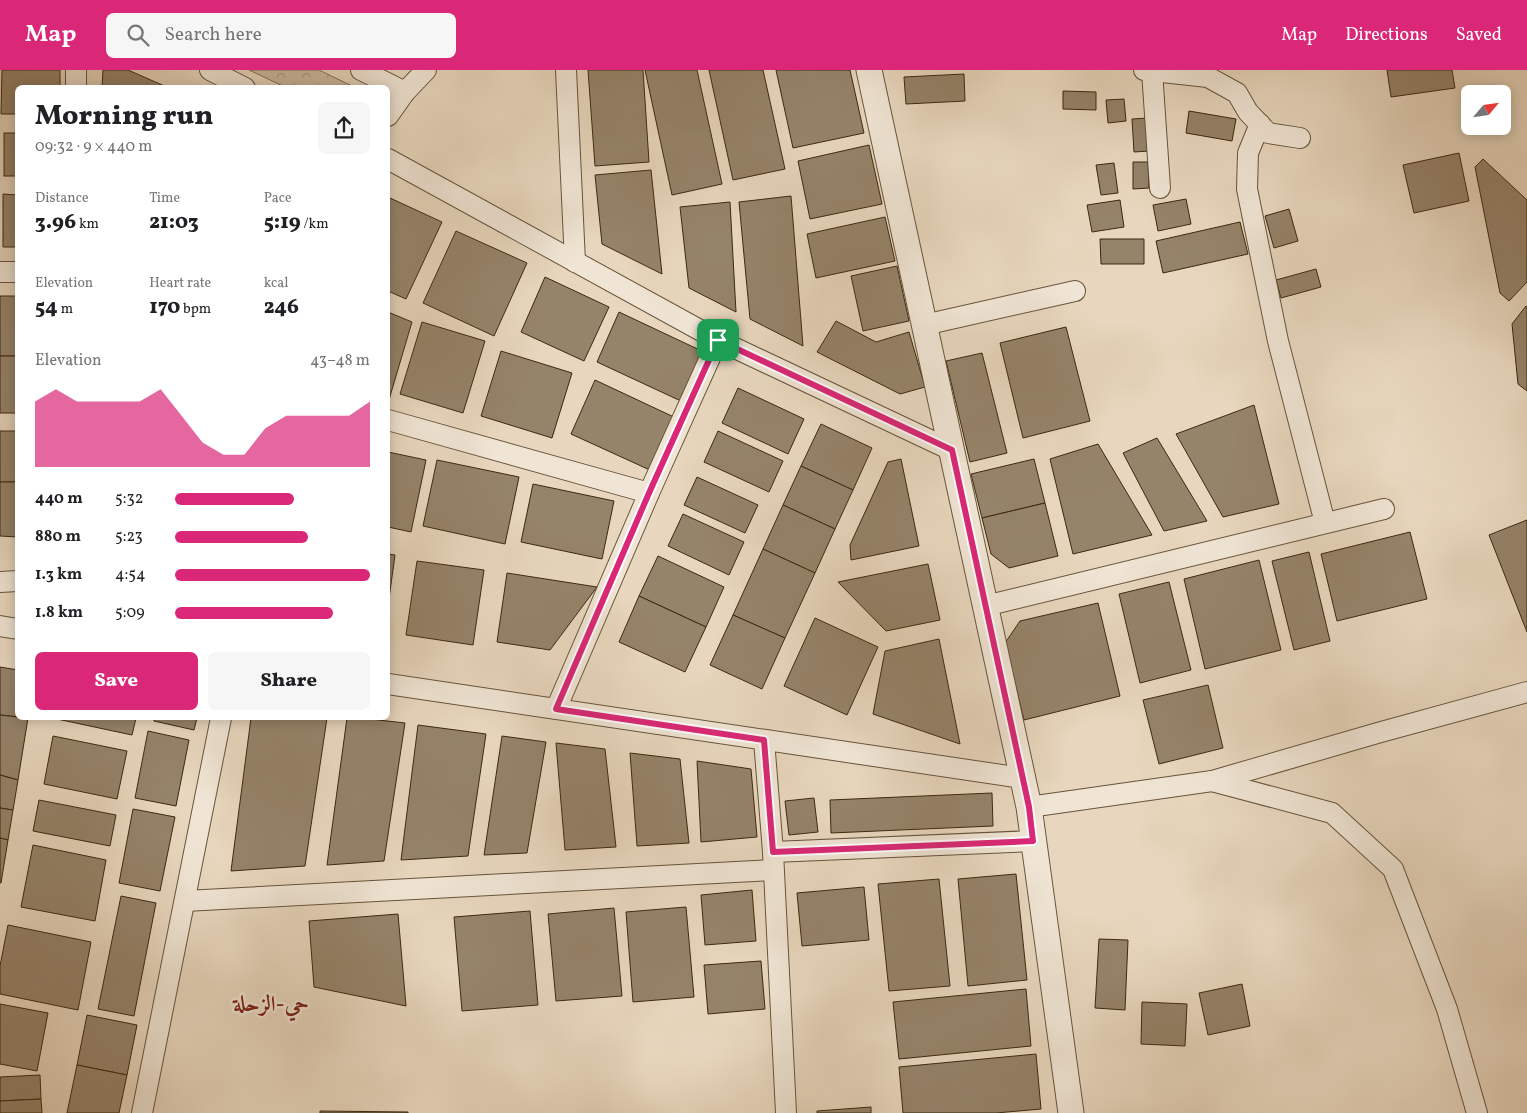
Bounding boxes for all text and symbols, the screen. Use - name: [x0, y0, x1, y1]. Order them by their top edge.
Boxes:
- search box: [106, 13, 456, 58]
- text: Map: [25, 18, 76, 52]
- icon: search: [124, 21, 152, 49]
- text: Search here: [164, 22, 262, 48]
- text: Map: [1281, 23, 1317, 48]
- text: Directions: [1345, 23, 1428, 48]
- text: Saved: [1456, 23, 1502, 48]
- north arrow: [1461, 85, 1511, 135]
- map controls: [1461, 85, 1511, 135]
- text: Morning run: [35, 97, 213, 136]
- button: share: [318, 102, 370, 154]
- text: 09:32 · 9 × 440 m: [35, 136, 152, 158]
- text: Distance: [35, 189, 89, 208]
- text: Time: [149, 189, 180, 208]
- text: Pace: [264, 189, 292, 208]
- text: 3.96: [35, 208, 76, 237]
- text: 21:03: [149, 208, 199, 237]
- text: 5:19: [264, 208, 301, 237]
- text: km: [76, 215, 99, 234]
- text: /km: [301, 215, 329, 234]
- text: Elevation: [35, 274, 93, 293]
- text: Heart rate: [149, 274, 211, 293]
- text: kcal: [264, 274, 289, 293]
- text: 54: [35, 293, 58, 322]
- text: 170: [149, 293, 180, 322]
- text: 246: [264, 293, 299, 322]
- text: m: [58, 300, 73, 319]
- text: bpm: [180, 300, 211, 319]
- pin: [697, 319, 739, 361]
- icon: arrive: [704, 326, 732, 354]
- text: Elevation: [35, 350, 102, 372]
- text: 43–48 m: [310, 350, 370, 372]
- text: 440 m: [35, 488, 83, 510]
- text: 5:32: [115, 488, 143, 510]
- text: 880 m: [35, 526, 81, 548]
- text: 5:23: [115, 526, 143, 548]
- text: 1.3 km: [35, 564, 82, 586]
- text: 4:54: [115, 564, 146, 586]
- text: 1.8 km: [35, 602, 83, 624]
- text: 5:09: [115, 602, 145, 624]
- button: Save: [35, 652, 198, 710]
- button: Share: [208, 652, 370, 710]
- district label: حي-الزحلة: [231, 990, 309, 1022]

